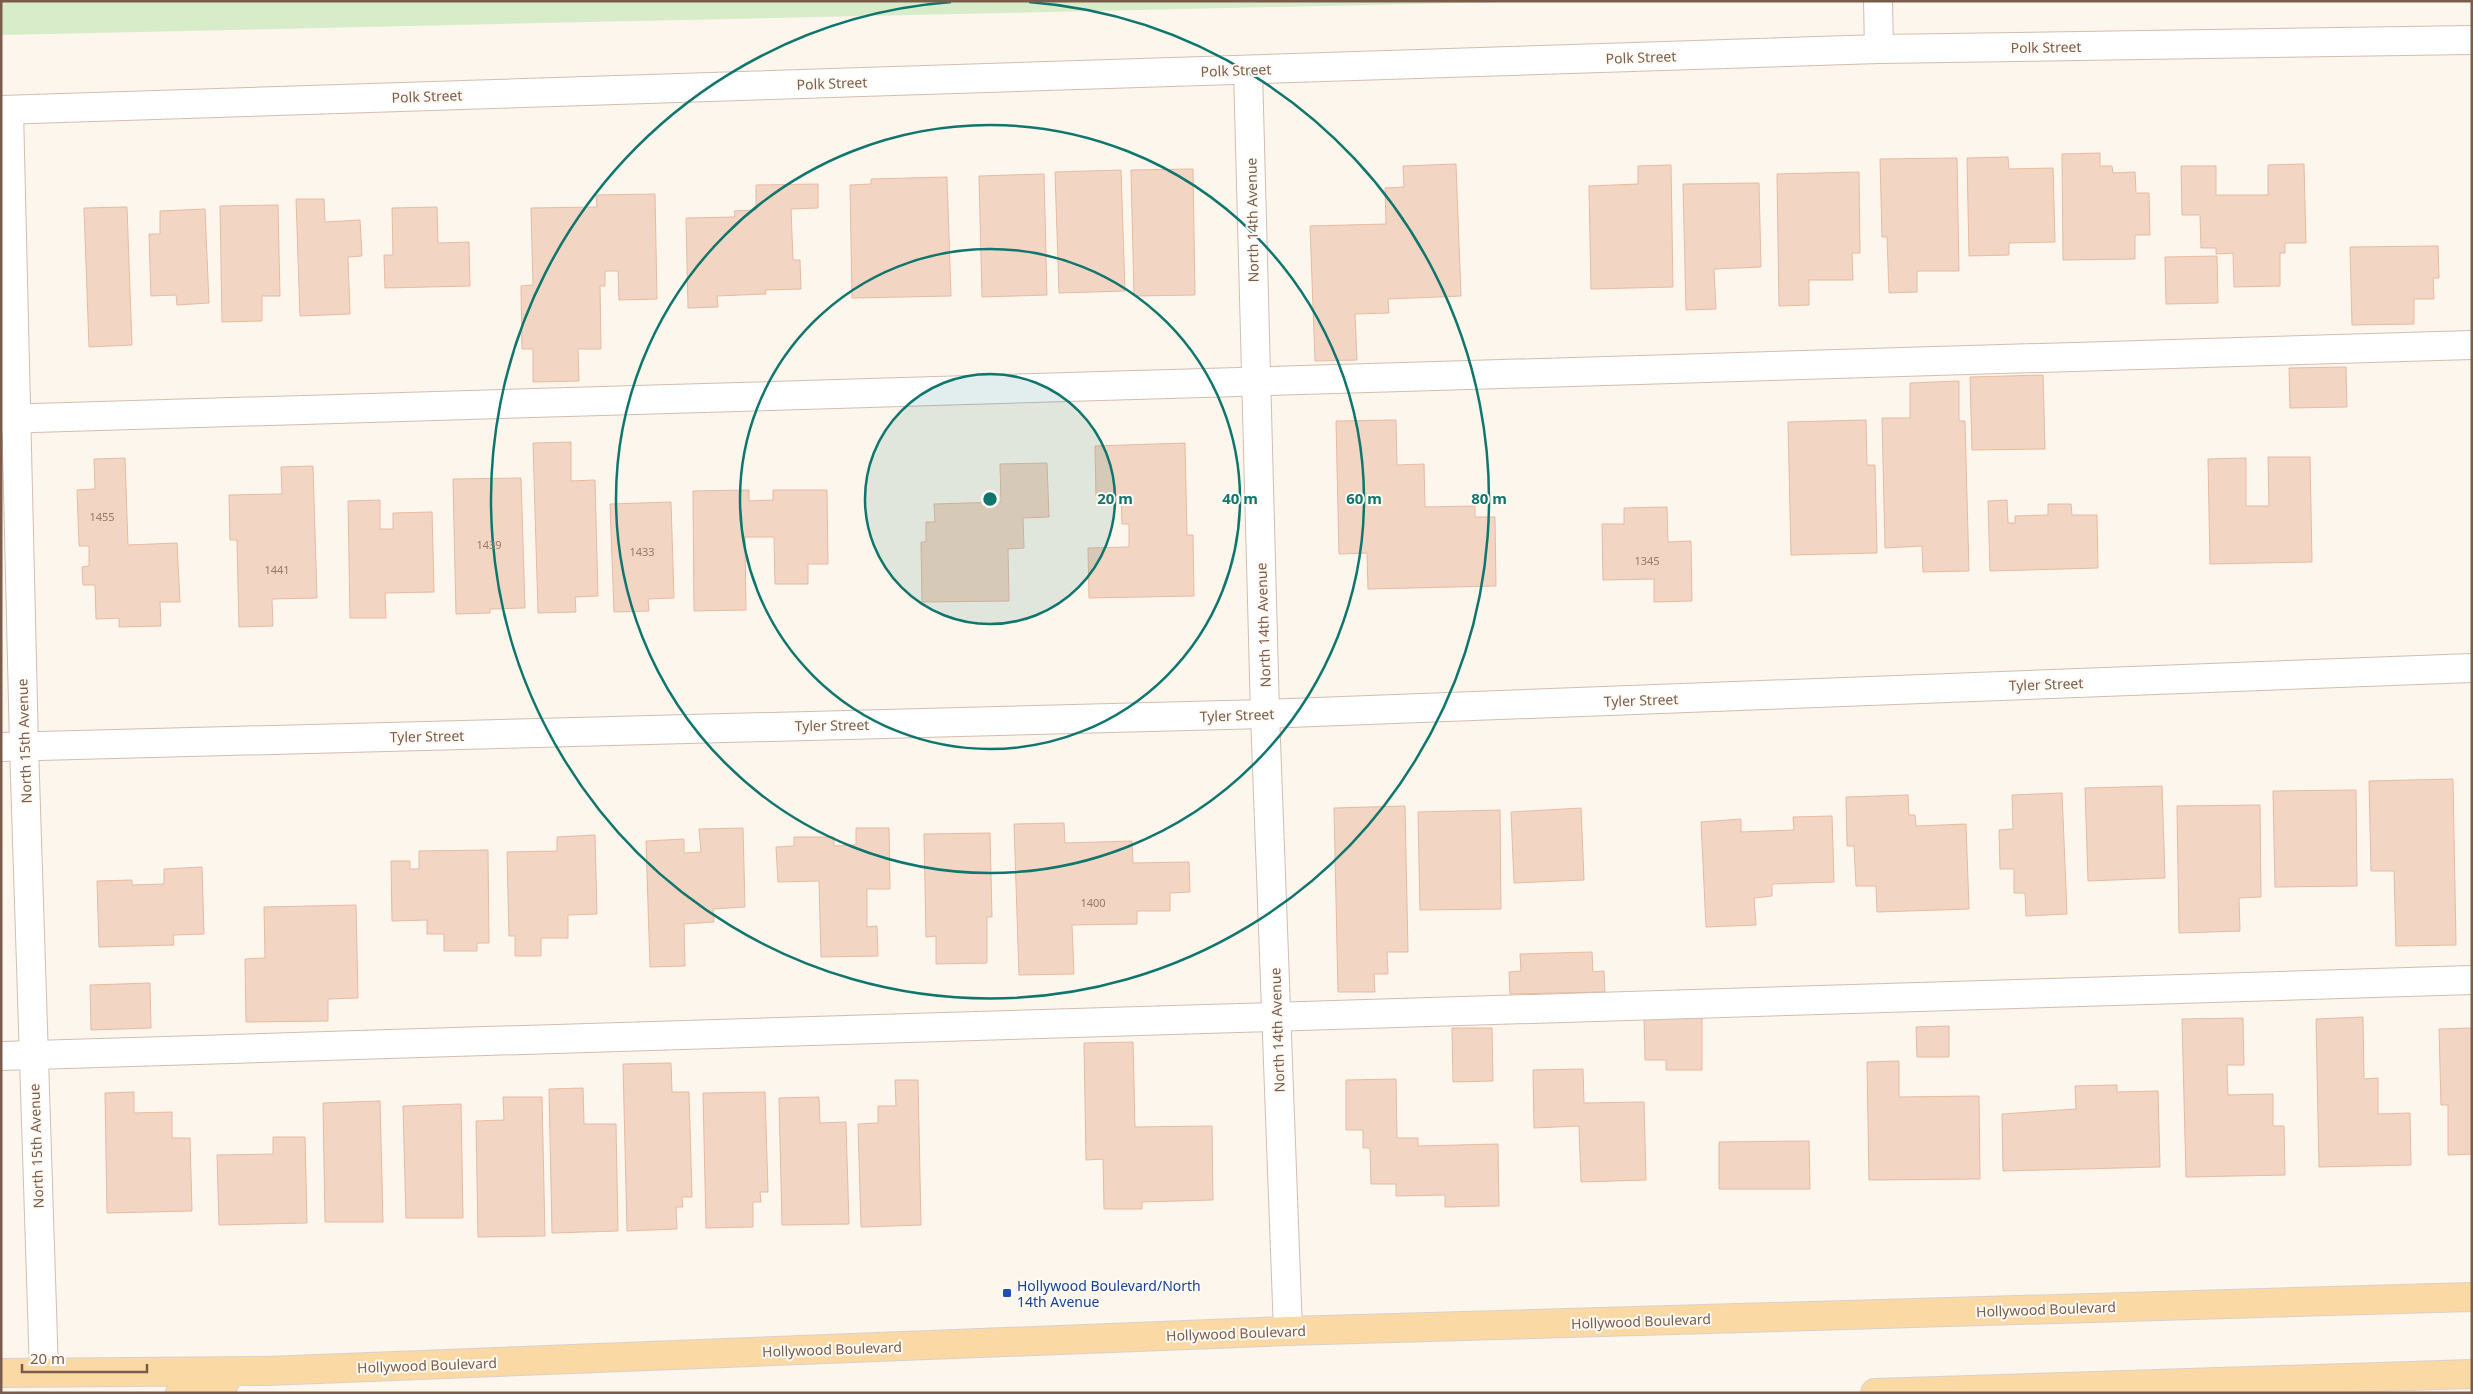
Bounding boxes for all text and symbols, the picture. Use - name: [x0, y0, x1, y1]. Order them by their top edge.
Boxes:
- street label: Polk Street: [2010, 37, 2082, 57]
- street label: Polk Street: [1605, 46, 1677, 68]
- street label: Polk Street: [1200, 59, 1272, 81]
- street label: Polk Street: [796, 72, 868, 94]
- street label: Polk Street: [391, 85, 463, 107]
- street label: North 14th Avenue: [1241, 157, 1263, 283]
- text: 20 m: [1097, 488, 1133, 508]
- text: 40 m: [1222, 488, 1258, 508]
- text: 60 m: [1346, 488, 1382, 508]
- text: 80 m: [1471, 488, 1507, 508]
- centre of rings: [981, 490, 999, 508]
- house number: 1455: [89, 509, 115, 524]
- house number: 1439: [476, 537, 502, 552]
- house number: 1433: [629, 544, 655, 559]
- house number: 1345: [1634, 553, 1660, 568]
- house number: 1441: [264, 562, 290, 577]
- street label: North 14th Avenue: [1251, 562, 1275, 688]
- street label: Tyler Street: [2008, 673, 2084, 695]
- street label: North 15th Avenue: [12, 678, 36, 804]
- street label: Tyler Street: [1603, 689, 1679, 711]
- street label: Tyler Street: [1199, 704, 1275, 726]
- street label: Tyler Street: [795, 715, 869, 735]
- street label: Tyler Street: [390, 726, 464, 746]
- house number: 1400: [1080, 895, 1106, 910]
- street label: North 14th Avenue: [1265, 967, 1289, 1093]
- street label: North 15th Avenue: [24, 1083, 48, 1209]
- place label: Hollywood Boulevard/North 14th Avenue: [1017, 1276, 1201, 1311]
- marker: Hollywood Boulevard/North 14th Avenue: [1001, 1287, 1013, 1299]
- street label: Hollywood Boulevard: [1976, 1297, 2116, 1321]
- street label: Hollywood Boulevard: [1571, 1309, 1711, 1333]
- street label: Hollywood Boulevard: [1166, 1321, 1306, 1345]
- street label: Hollywood Boulevard: [762, 1337, 902, 1361]
- scale bar: [22, 1342, 148, 1374]
- text: 20 m: [30, 1348, 65, 1368]
- street label: Hollywood Boulevard: [357, 1353, 497, 1377]

